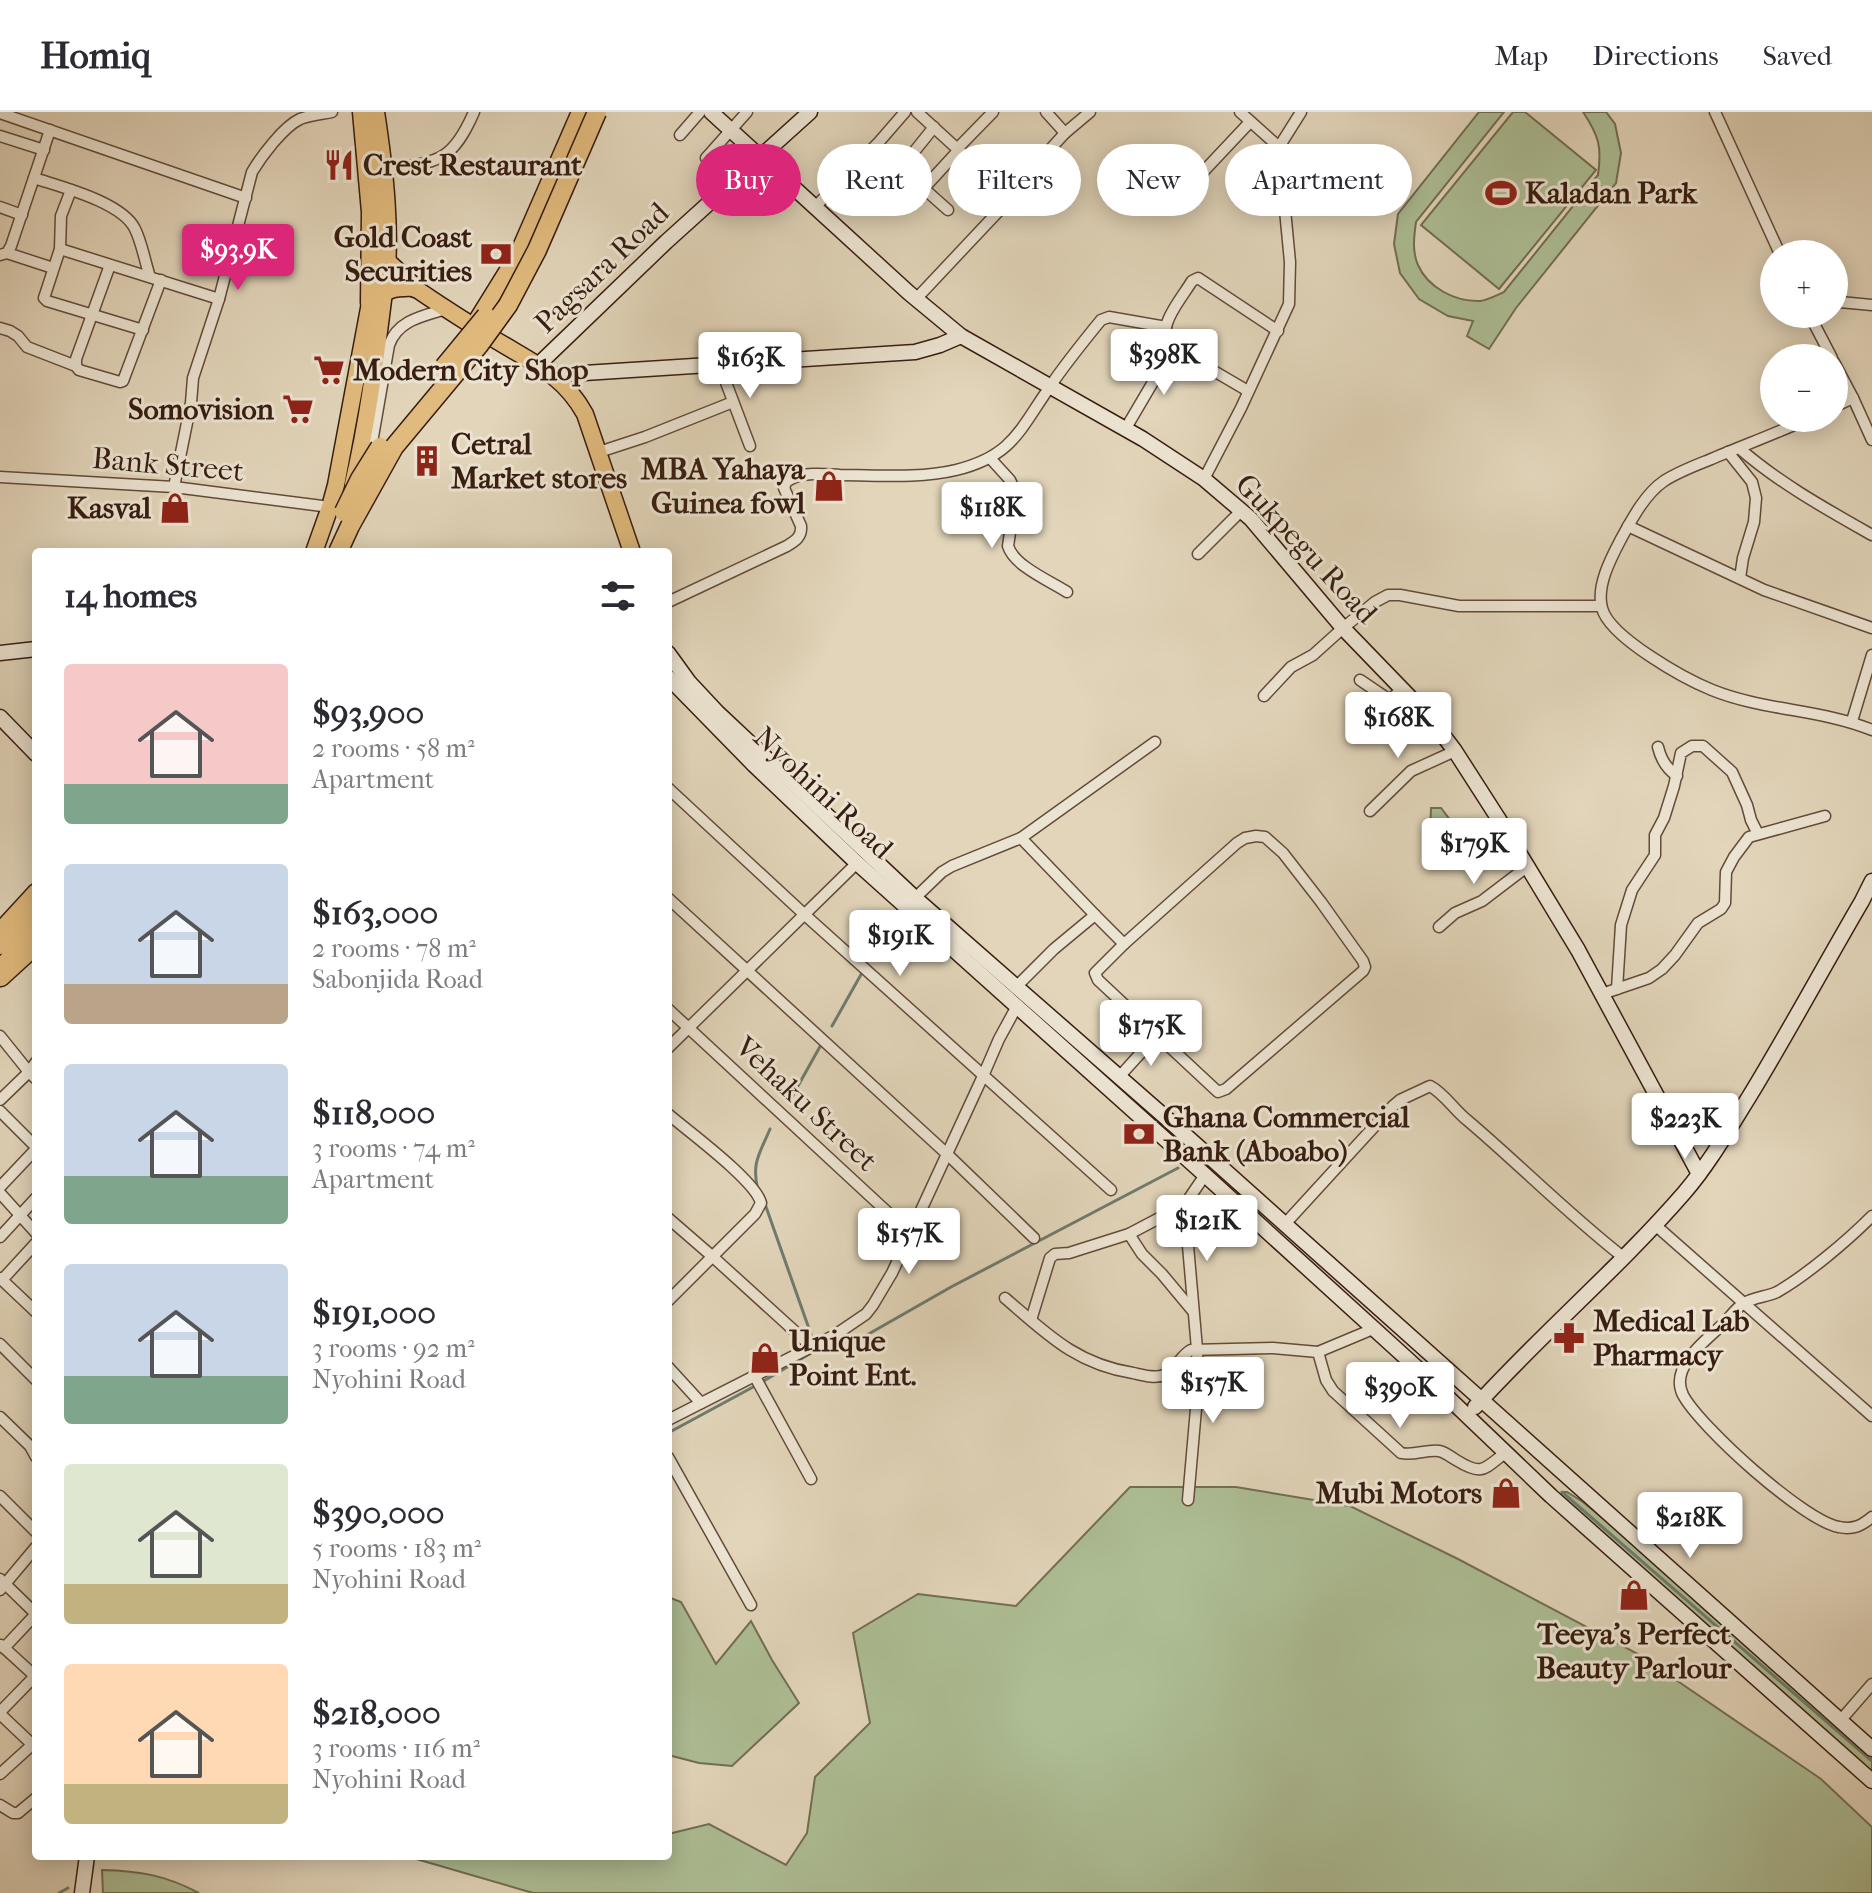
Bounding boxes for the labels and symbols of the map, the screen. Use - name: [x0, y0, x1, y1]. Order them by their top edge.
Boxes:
- restaurant icon: Crest Restaurant: [322, 148, 356, 182]
- place label: Crest Restaurant: [363, 148, 582, 183]
- sports icon: Kaladan Park: [1484, 176, 1518, 210]
- place label: Kaladan Park: [1525, 176, 1698, 211]
- street label: Pagsara Road: [528, 195, 677, 341]
- place label: Gold Coast Securities: [334, 220, 472, 289]
- pin: $93.9K: [173, 224, 303, 292]
- bank icon: Gold Coast Securities: [479, 237, 513, 271]
- pin: $398K: [1108, 329, 1220, 397]
- pin: $163K: [694, 332, 806, 400]
- supermarket icon: Modern City Shop: [312, 353, 346, 387]
- place label: Modern City Shop: [353, 353, 589, 388]
- place label: Somovision: [128, 392, 275, 427]
- supermarket icon: Somovision: [281, 392, 315, 426]
- place label: Cetral Market stores: [451, 427, 627, 496]
- street label: Bank Street: [91, 441, 245, 489]
- building icon: Cetral Market stores: [410, 444, 444, 478]
- place label: MBA Yahaya Guinea fowl: [641, 452, 806, 521]
- street label: Gukpegu Road: [1228, 467, 1385, 631]
- shop icon: MBA Yahaya Guinea fowl: [812, 469, 846, 503]
- pin: $118K: [936, 482, 1048, 550]
- place label: Kasval: [67, 491, 152, 526]
- shop icon: Kasval: [158, 491, 192, 525]
- pin: $168K: [1342, 692, 1454, 760]
- street label: Nyohini Road: [746, 720, 900, 867]
- pin: $179K: [1418, 818, 1530, 886]
- pin: $191K: [844, 910, 956, 978]
- pin: $175K: [1095, 1000, 1207, 1068]
- street label: Vehaku Street: [727, 1029, 884, 1179]
- pin: $223K: [1629, 1093, 1741, 1161]
- place label: Ghana Commercial Bank (Aboabo): [1163, 1100, 1410, 1169]
- bank icon: Ghana Commercial Bank (Aboabo): [1122, 1117, 1156, 1151]
- pin: $121K: [1151, 1195, 1263, 1263]
- pin: $157K: [853, 1208, 965, 1276]
- place label: Medical Lab Pharmacy: [1593, 1304, 1750, 1373]
- pharmacy icon: Medical Lab Pharmacy: [1552, 1321, 1586, 1355]
- place label: Unique Point Ent.: [789, 1324, 917, 1393]
- shop icon: Unique Point Ent.: [748, 1341, 782, 1375]
- pin: $157K: [1157, 1357, 1269, 1425]
- pin: $390K: [1344, 1362, 1456, 1430]
- place label: Mubi Motors: [1316, 1476, 1482, 1511]
- shop icon: Mubi Motors: [1489, 1476, 1523, 1510]
- pin: $218K: [1634, 1492, 1746, 1560]
- shop icon: Teeya's Perfect Beauty Parlour: [1617, 1578, 1651, 1612]
- place label: Teeya's Perfect Beauty Parlour: [1536, 1617, 1733, 1686]

